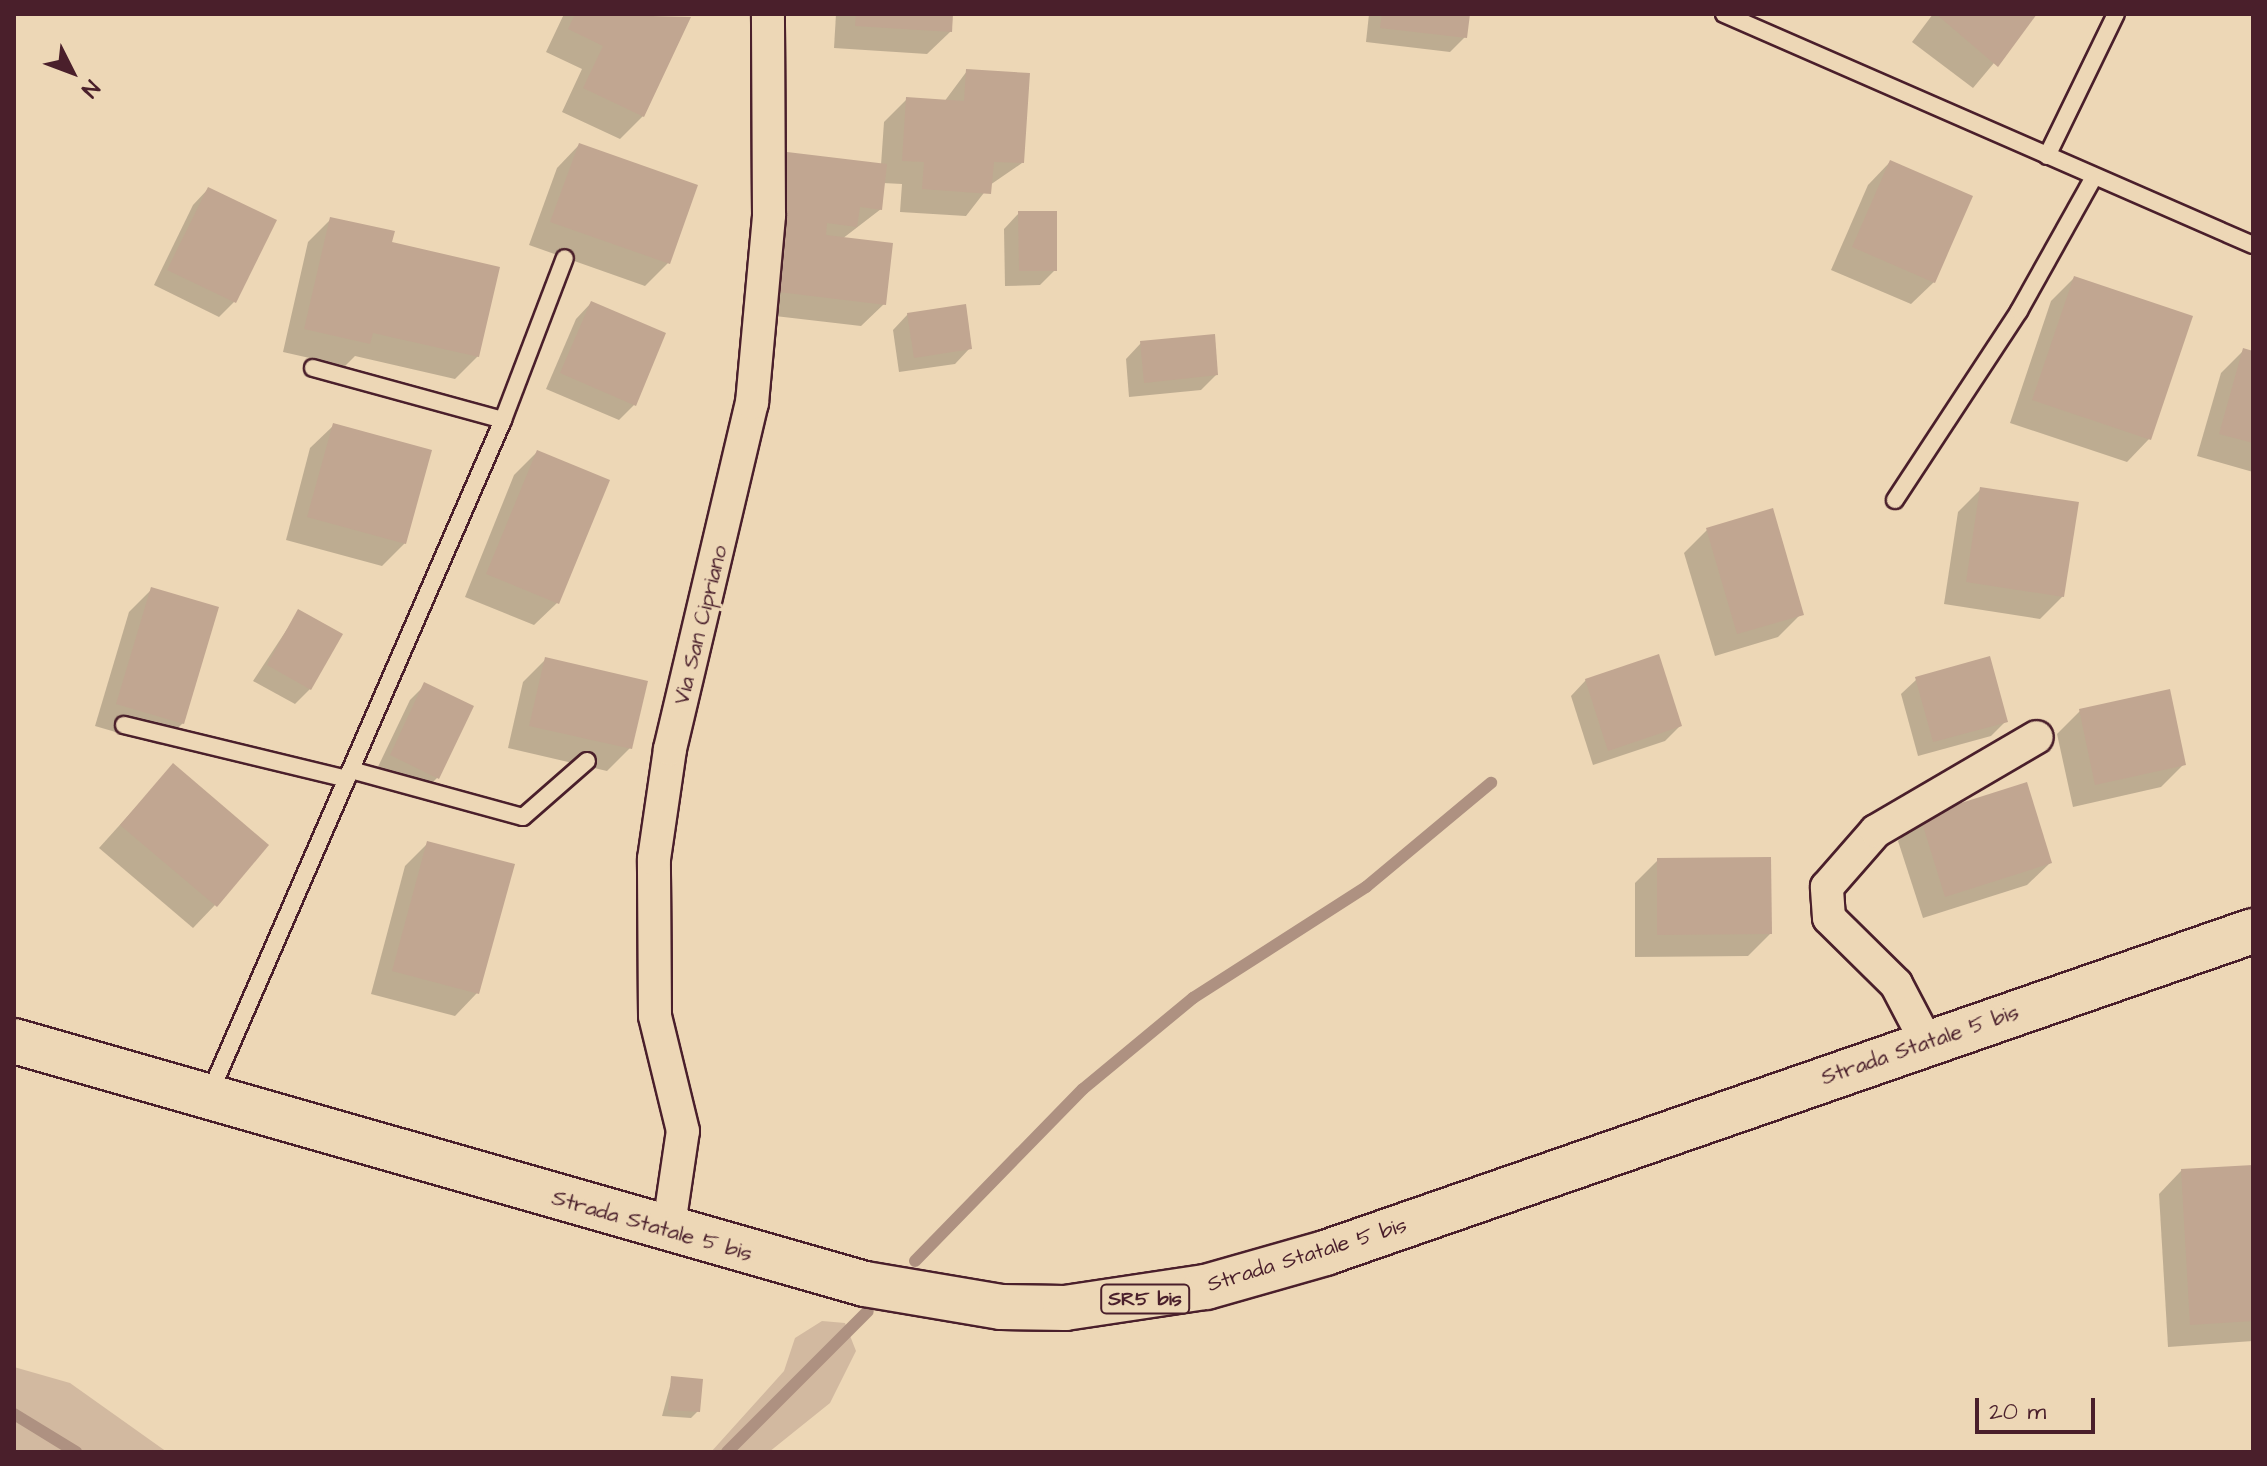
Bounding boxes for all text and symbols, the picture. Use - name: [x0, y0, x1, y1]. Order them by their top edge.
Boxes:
- north arrow: [32, 32, 112, 112]
- text: N: [74, 73, 106, 104]
- street label: Via San Cipriano: [668, 543, 734, 707]
- street label: Strada Statale 5 bis: [1818, 999, 2022, 1091]
- street label: Strada Statale 5 bis: [549, 1185, 755, 1267]
- street label: Strada Statale 5 bis: [1204, 1212, 1410, 1298]
- road number: SR5 bis: [1099, 1283, 1191, 1315]
- scale bar: [1979, 1382, 2099, 1432]
- text: 20 m: [1989, 1395, 2046, 1429]

